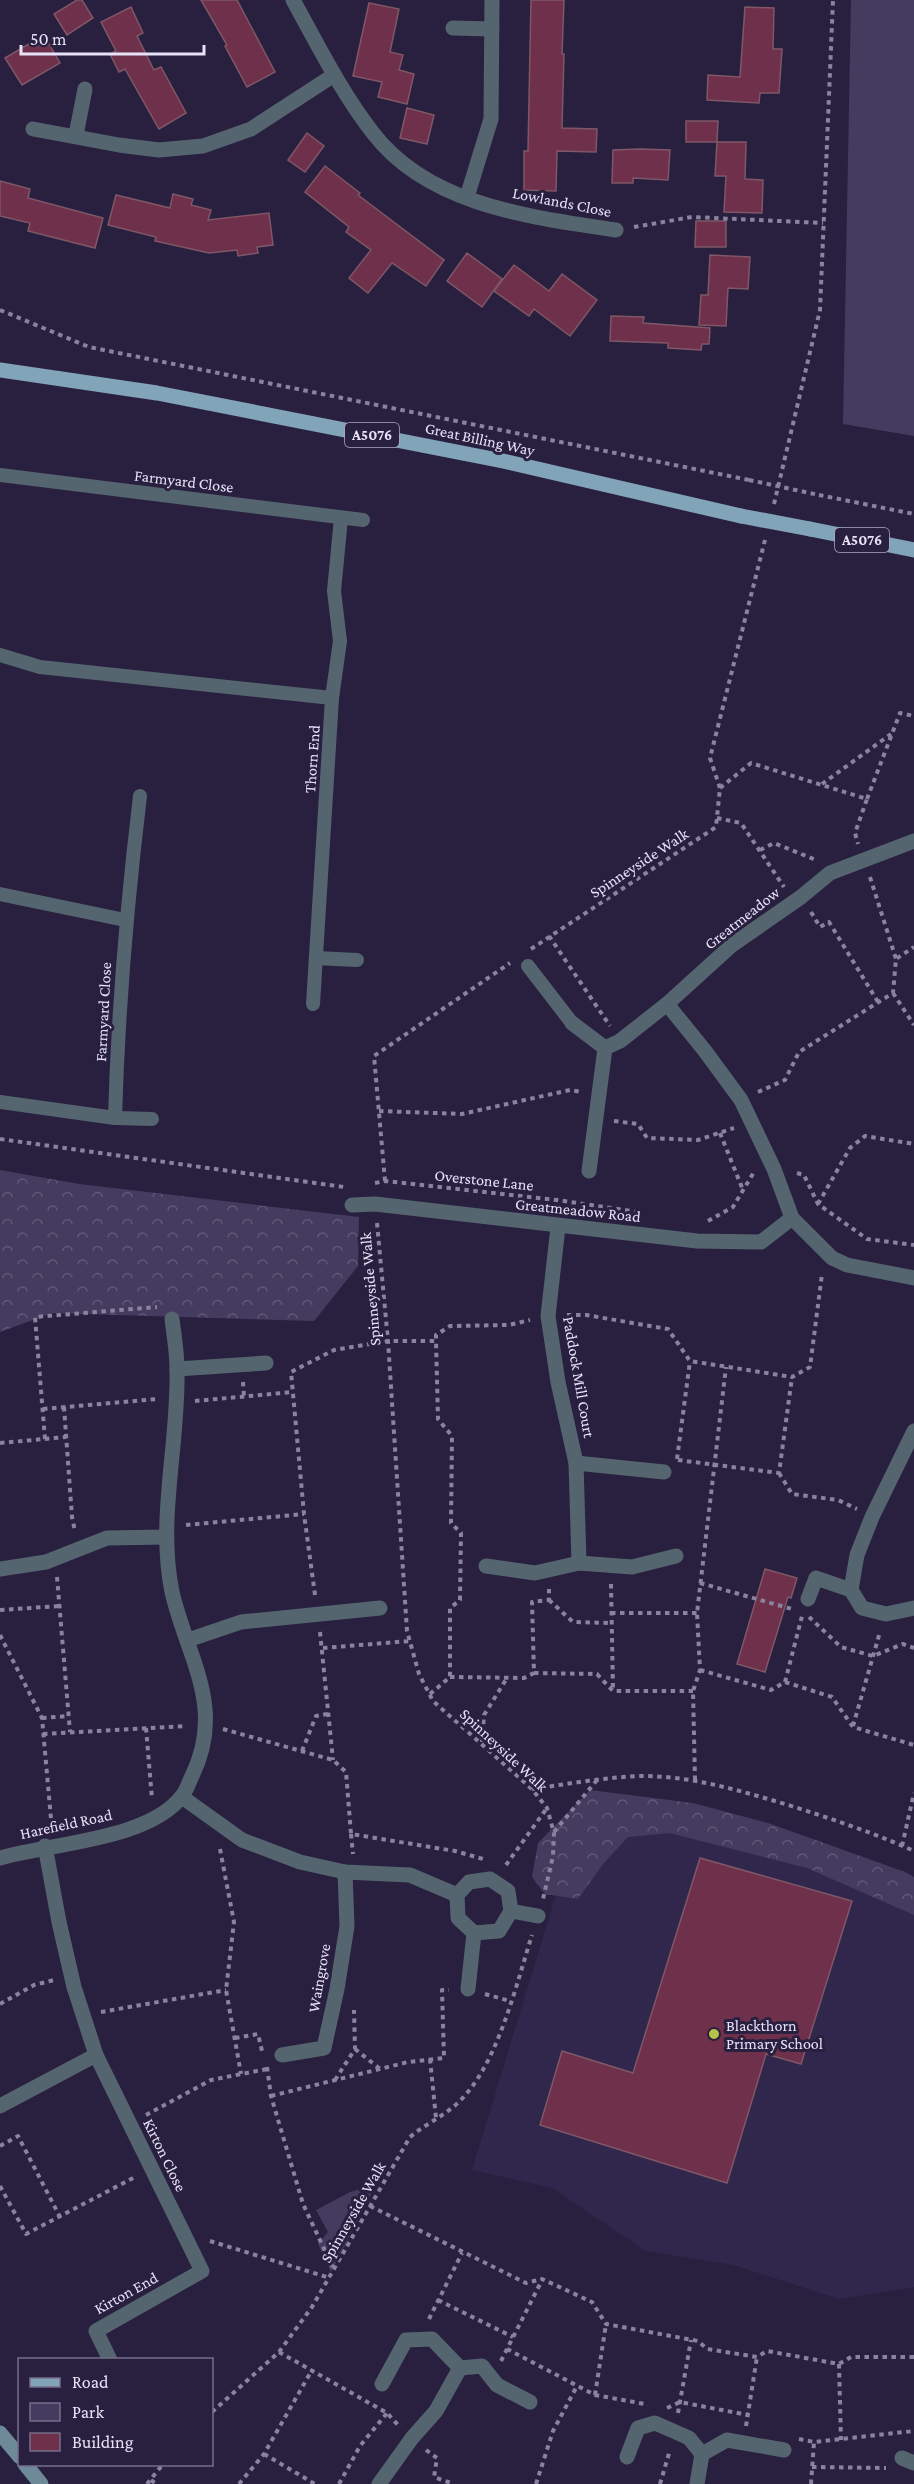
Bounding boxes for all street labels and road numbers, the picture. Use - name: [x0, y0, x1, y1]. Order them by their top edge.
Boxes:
- street label: Lowlands Close: [511, 184, 613, 220]
- street label: Great Billing Way: [423, 419, 537, 460]
- road number: A5076: [345, 423, 399, 447]
- street label: Farmyard Close: [133, 466, 235, 497]
- road number: A5076: [835, 528, 889, 552]
- street label: Thorn End: [301, 724, 323, 794]
- street label: Spinneyside Walk: [587, 825, 692, 902]
- street label: Greatmeadow: [701, 883, 783, 953]
- street label: Farmyard Close: [92, 962, 115, 1062]
- street label: Overstone Lane: [434, 1166, 534, 1194]
- street label: Greatmeadow Road: [514, 1195, 642, 1225]
- street label: Spinneyside Walk: [357, 1231, 384, 1346]
- street label: Paddock Mill Court: [560, 1315, 598, 1440]
- street label: Spinneyside Walk: [456, 1705, 552, 1796]
- street label: Harefield Road: [18, 1806, 114, 1842]
- street label: Waingrove: [305, 1942, 334, 2014]
- street label: Kirton Close: [140, 2116, 190, 2194]
- street label: Spinneyside Walk: [317, 2158, 390, 2266]
- street label: Kirton End: [91, 2268, 161, 2317]

